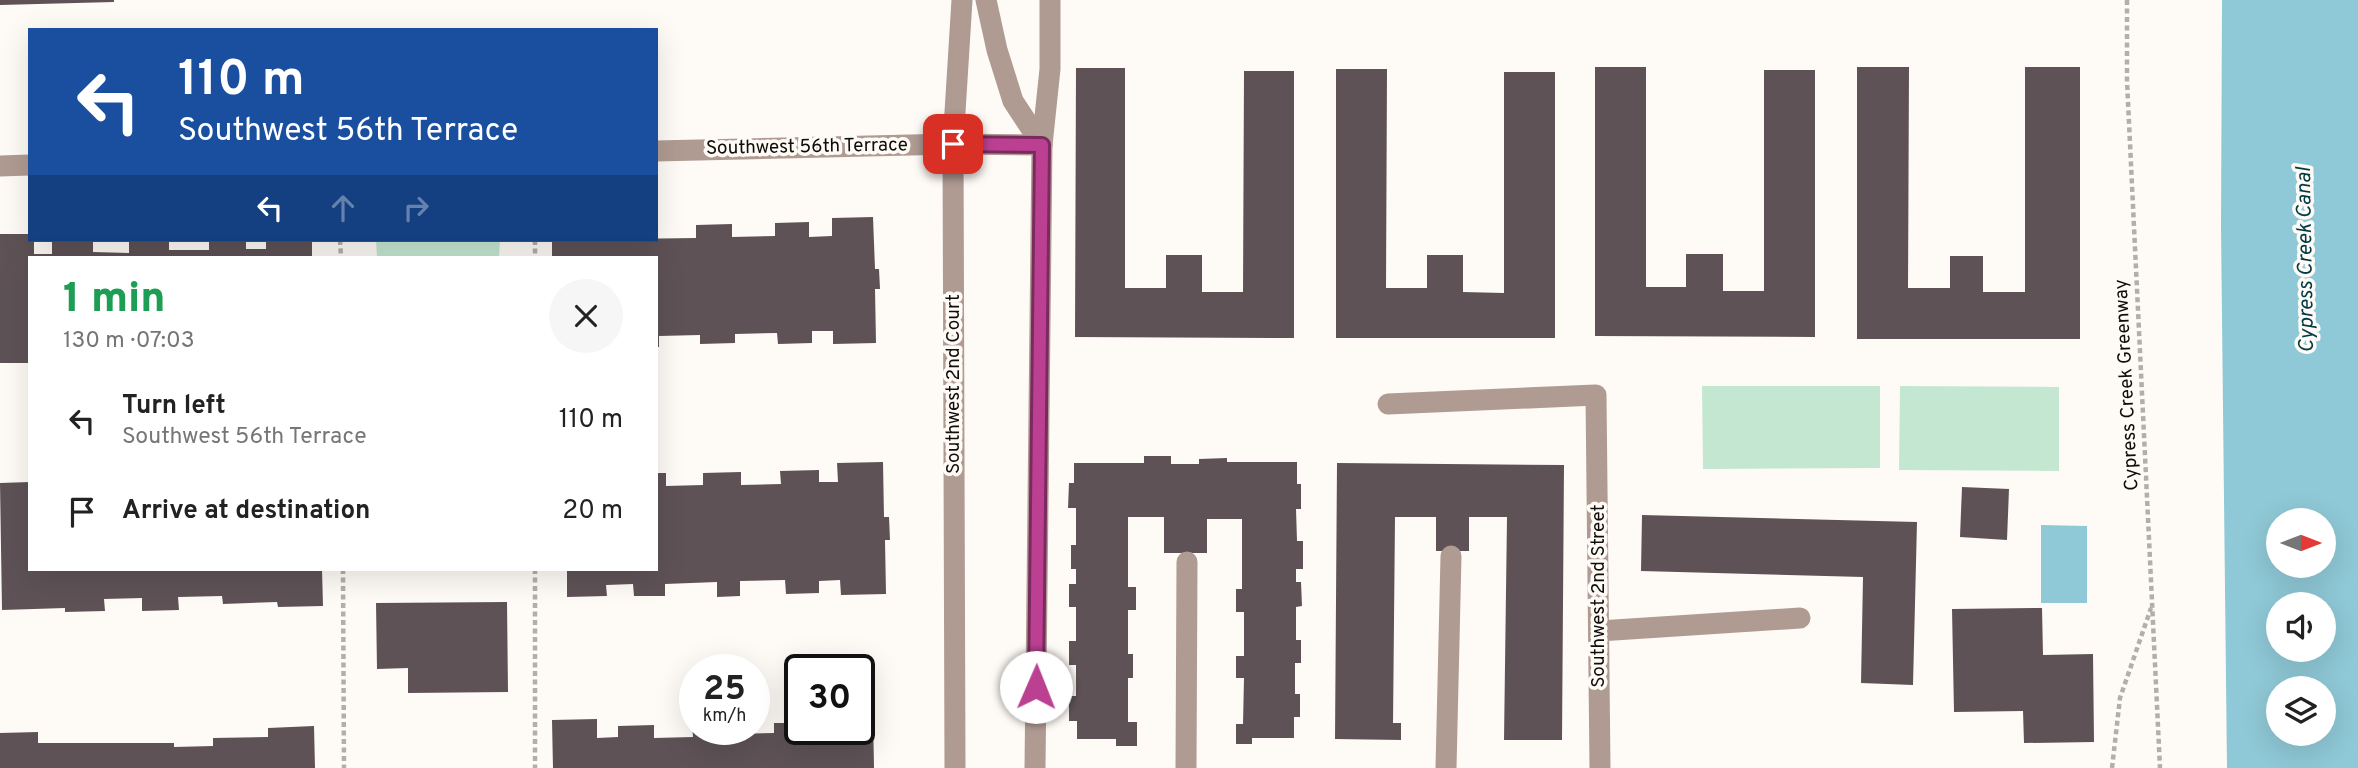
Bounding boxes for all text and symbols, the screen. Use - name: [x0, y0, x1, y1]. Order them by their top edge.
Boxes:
- text: 110 m: [178, 51, 305, 113]
- icon: left: [63, 56, 154, 147]
- text: Southwest 56th Terrace: [178, 112, 518, 152]
- pin: [923, 114, 983, 174]
- icon: arrive: [934, 125, 972, 163]
- street label: Southwest 56th Terrace: [706, 133, 908, 161]
- water label: Cypress Creek Canal: [2291, 165, 2321, 353]
- icon: left: [251, 189, 289, 227]
- icon: ahead: [324, 189, 362, 227]
- icon: right: [397, 189, 435, 227]
- text: 1 min: [63, 274, 166, 327]
- button: close: [549, 279, 623, 353]
- street label: Cypress Creek Greenway: [2109, 279, 2145, 491]
- street label: Southwest 2nd Court: [942, 294, 966, 474]
- text: 130 m · 07:03: [63, 327, 195, 356]
- text: Turn left: [122, 390, 226, 423]
- icon: left: [63, 402, 101, 440]
- text: 110 m: [559, 404, 623, 437]
- text: Southwest 56th Terrace: [122, 423, 367, 452]
- icon: arrive: [63, 493, 101, 531]
- text: Arrive at destination: [122, 495, 370, 528]
- text: 20 m: [562, 495, 623, 528]
- street label: Southwest 2nd Street: [1587, 504, 1611, 688]
- north arrow: [2266, 508, 2336, 578]
- map controls: [2266, 508, 2336, 746]
- button: sound: [2266, 592, 2336, 662]
- position arrow: [999, 650, 1073, 724]
- speed limit sign: 30: [784, 654, 875, 745]
- text: 25: [703, 668, 746, 712]
- button: layers: [2266, 676, 2336, 746]
- text: km/h: [703, 705, 746, 728]

